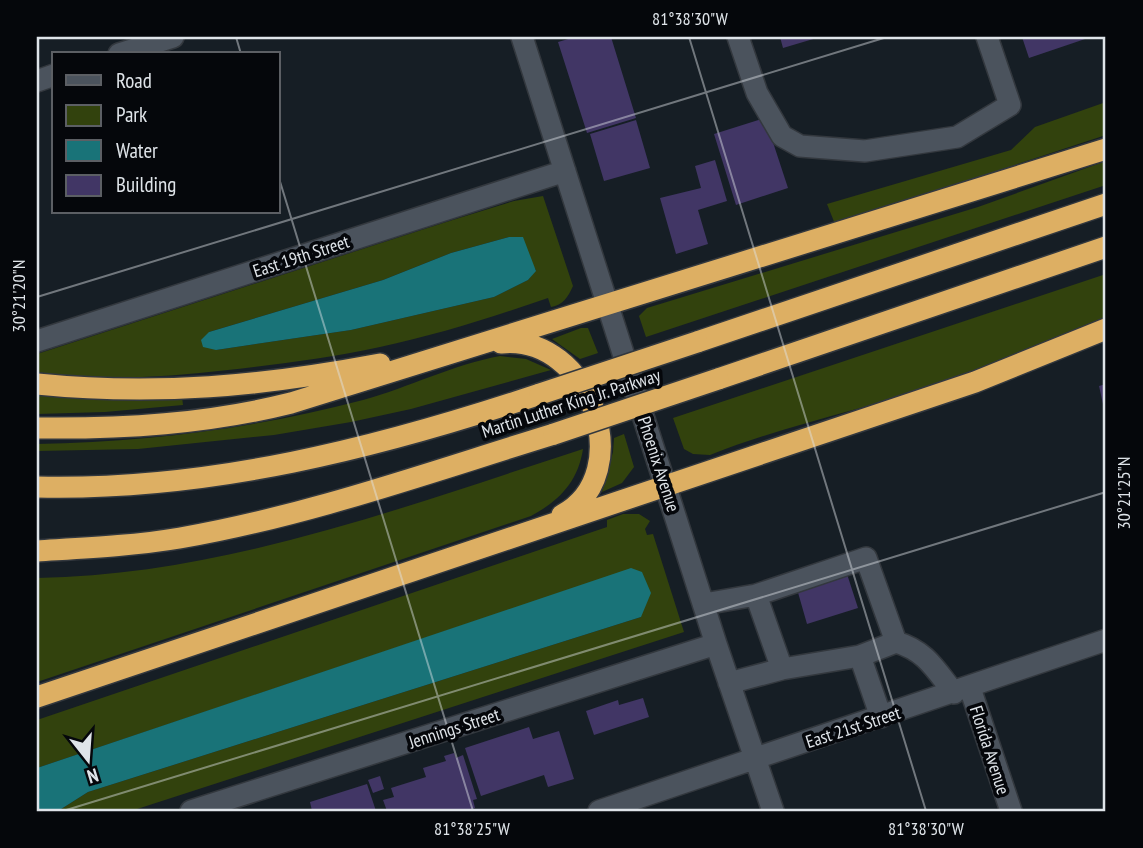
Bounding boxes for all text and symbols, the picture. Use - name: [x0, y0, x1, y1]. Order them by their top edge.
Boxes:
- text: 81°38'30"W: [652, 7, 728, 30]
- legend: [52, 52, 280, 214]
- text: Road: [116, 67, 152, 94]
- text: Park: [116, 101, 147, 128]
- text: Water: [116, 137, 158, 164]
- text: Building: [116, 171, 176, 198]
- street label: East 19th Street: [250, 230, 352, 282]
- text: 30°21'20"N: [7, 260, 30, 332]
- street label: Martin Luther King Jr. Parkway: [479, 363, 663, 443]
- street label: Phoenix Avenue: [633, 413, 685, 515]
- text: 30°21'25"N: [1112, 457, 1135, 529]
- street label: East 21st Street: [803, 701, 903, 753]
- street label: Jennings Street: [405, 702, 502, 754]
- street label: Florida Avenue: [965, 703, 1015, 797]
- north arrow: [52, 726, 122, 796]
- text: N: [85, 763, 101, 789]
- text: 81°38'25"W: [434, 817, 510, 840]
- text: 81°38'30"W: [888, 817, 964, 840]

